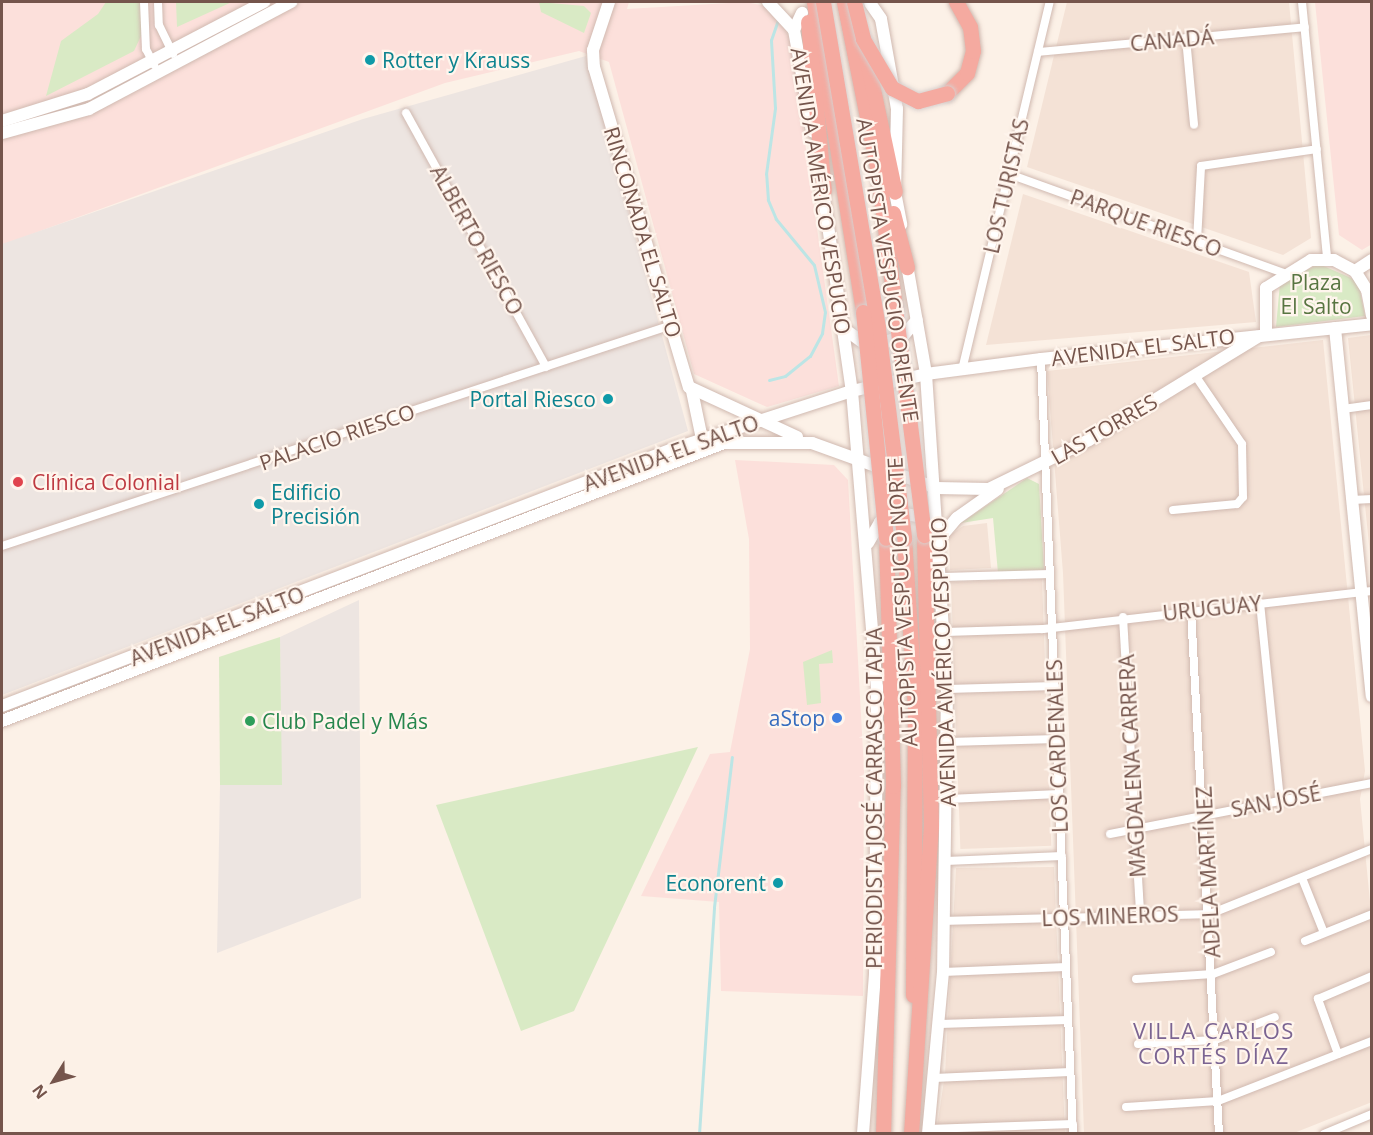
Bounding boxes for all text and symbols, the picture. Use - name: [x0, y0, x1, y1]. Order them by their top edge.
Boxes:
- street label: CANADÁ: [1129, 24, 1215, 56]
- street label: AVENIDA AMÉRICO VESPUCIO: [786, 46, 856, 336]
- place label: Rotter y Krauss: [382, 47, 530, 73]
- marker: Rotter y Krauss: [363, 53, 377, 67]
- street label: AUTOPISTA VESPUCIO ORIENTE: [852, 116, 924, 424]
- street label: LOS TURISTAS: [978, 116, 1034, 256]
- street label: RINCONADA EL SALTO: [599, 124, 687, 340]
- street label: ALBERTO RIESCO: [425, 161, 529, 319]
- street label: PARQUE RIESCO: [1067, 184, 1225, 262]
- park label: Plaza El Salto: [1280, 269, 1352, 319]
- street label: AVENIDA EL SALTO: [1050, 323, 1236, 371]
- place label: Portal Riesco: [469, 386, 596, 412]
- street label: LAS TORRES: [1047, 389, 1161, 469]
- marker: Portal Riesco: [601, 392, 615, 406]
- street label: PALACIO RIESCO: [256, 399, 418, 475]
- street label: AVENIDA EL SALTO: [580, 410, 762, 496]
- street label: AUTOPISTA VESPUCIO NORTE: [882, 457, 922, 747]
- place label: Clínica Colonial: [32, 469, 180, 495]
- marker: Clínica Colonial: [9, 473, 27, 491]
- place label: Edificio Precisión: [271, 479, 360, 529]
- marker: Edificio Precisión: [252, 497, 266, 511]
- street label: AVENIDA AMÉRICO VESPUCIO: [925, 517, 961, 807]
- street label: AVENIDA EL SALTO: [126, 581, 308, 671]
- street label: URUGUAY: [1161, 590, 1263, 626]
- street label: PERIODISTA JOSÉ CARRASCO TAPIA: [861, 627, 887, 969]
- street label: MAGDALENA CARRERA: [1114, 654, 1150, 878]
- street label: LOS CARDENALES: [1041, 659, 1073, 833]
- place label: aStop: [769, 705, 825, 731]
- place label: Club Padel y Más: [262, 708, 428, 734]
- marker: aStop: [830, 711, 844, 725]
- marker: Club Padel y Más: [243, 714, 257, 728]
- street label: SAN JOSÉ: [1229, 780, 1323, 822]
- street label: ADELA MARTÍNEZ: [1191, 785, 1225, 959]
- place label: Econorent: [665, 870, 766, 896]
- marker: Econorent: [771, 876, 785, 890]
- street label: LOS MINEROS: [1041, 901, 1179, 931]
- district label: VILLA CARLOS CORTÉS DÍAZ: [1133, 1017, 1295, 1068]
- north arrow: [24, 1051, 84, 1111]
- text: N: [27, 1080, 52, 1104]

